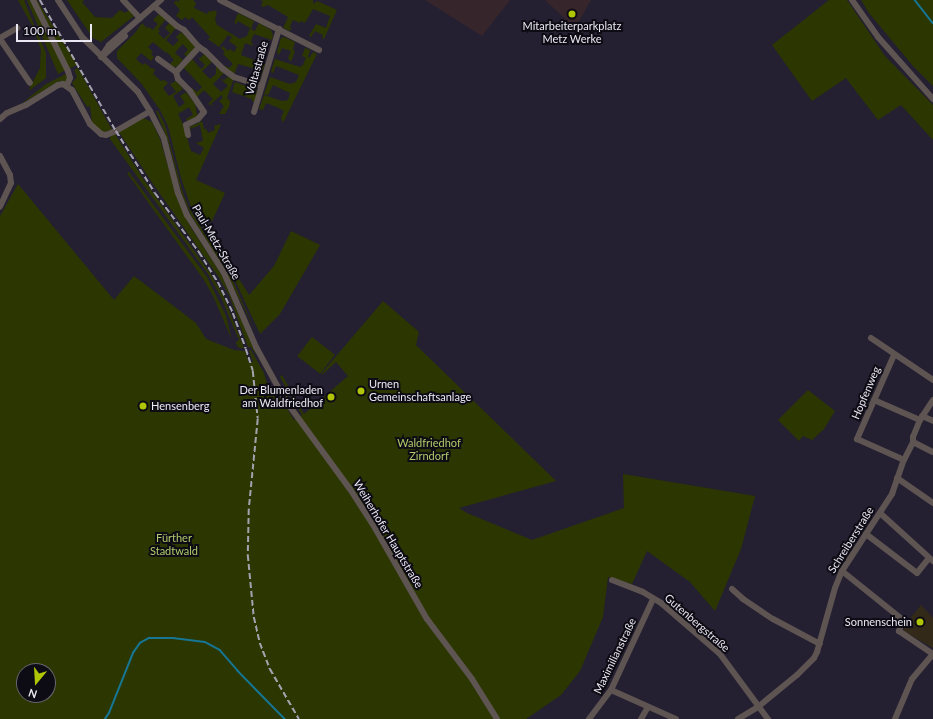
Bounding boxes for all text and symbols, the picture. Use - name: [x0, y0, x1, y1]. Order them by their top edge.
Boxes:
- marker: Mitarbeiterparkplatz Metz Werke: [567, 9, 577, 19]
- scale bar: [18, 16, 94, 42]
- place label: Mitarbeiterparkplatz Metz Werke: [523, 20, 621, 46]
- text: 100 m: [23, 23, 57, 38]
- street label: Voltastraße: [243, 40, 271, 96]
- street label: Paul-Metz-Straße: [189, 202, 243, 282]
- street label: Hopfenweg: [849, 365, 883, 421]
- place label: Urnen Gemeinschaftsanlage: [369, 378, 471, 404]
- place label: Der Blumenladen am Waldfriedhof: [239, 384, 323, 410]
- marker: Urnen Gemeinschaftsanlage: [356, 386, 366, 396]
- marker: Der Blumenladen am Waldfriedhof: [326, 392, 336, 402]
- place label: Hensenberg: [151, 399, 209, 413]
- marker: Hensenberg: [138, 401, 148, 411]
- park label: Waldfriedhof Zirndorf: [397, 437, 461, 463]
- street label: Weiherhofer Hauptstraße: [350, 478, 426, 590]
- street label: Schreiberstraße: [825, 504, 877, 576]
- park label: Fürther Stadtwald: [150, 532, 198, 558]
- street label: Gutenbergstraße: [662, 591, 732, 655]
- place label: Sonnenschein: [845, 615, 912, 629]
- street label: Maximilianstraße: [591, 616, 639, 696]
- marker: Sonnenschein: [915, 617, 925, 627]
- north arrow: [16, 663, 56, 703]
- text: N: [26, 686, 38, 701]

